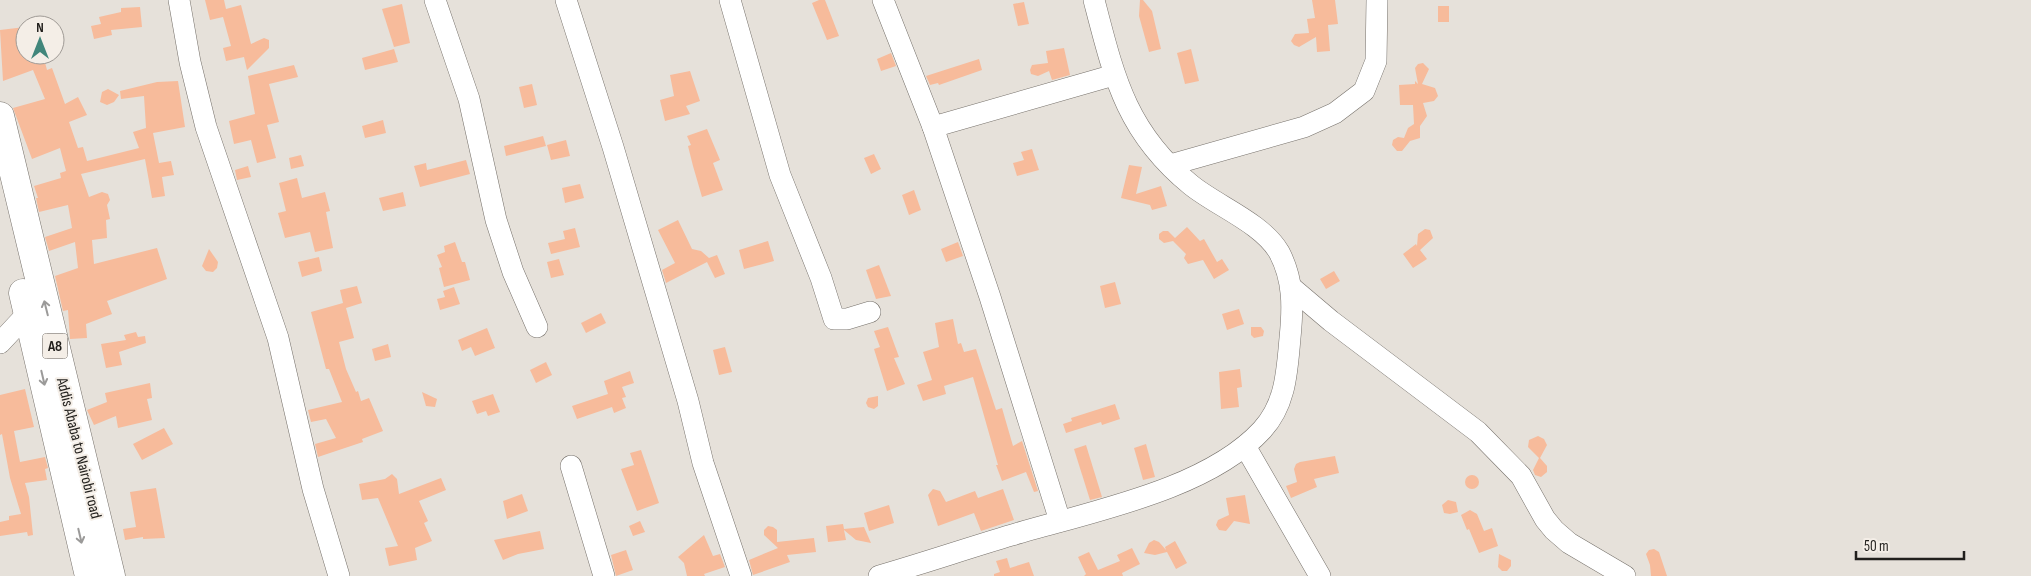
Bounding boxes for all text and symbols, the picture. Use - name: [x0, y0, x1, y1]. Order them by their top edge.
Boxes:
- north arrow: [15, 15, 65, 65]
- text: N: [36, 19, 44, 36]
- one-way arrow: [41, 300, 50, 316]
- road number: A8: [42, 334, 68, 358]
- one-way arrow: [39, 369, 48, 385]
- street label: Addis Ababa to Nairobi road: [52, 375, 105, 521]
- one-way arrow: [76, 528, 85, 544]
- scale bar: [1856, 528, 1964, 560]
- text: 50 m: [1864, 537, 1889, 556]

